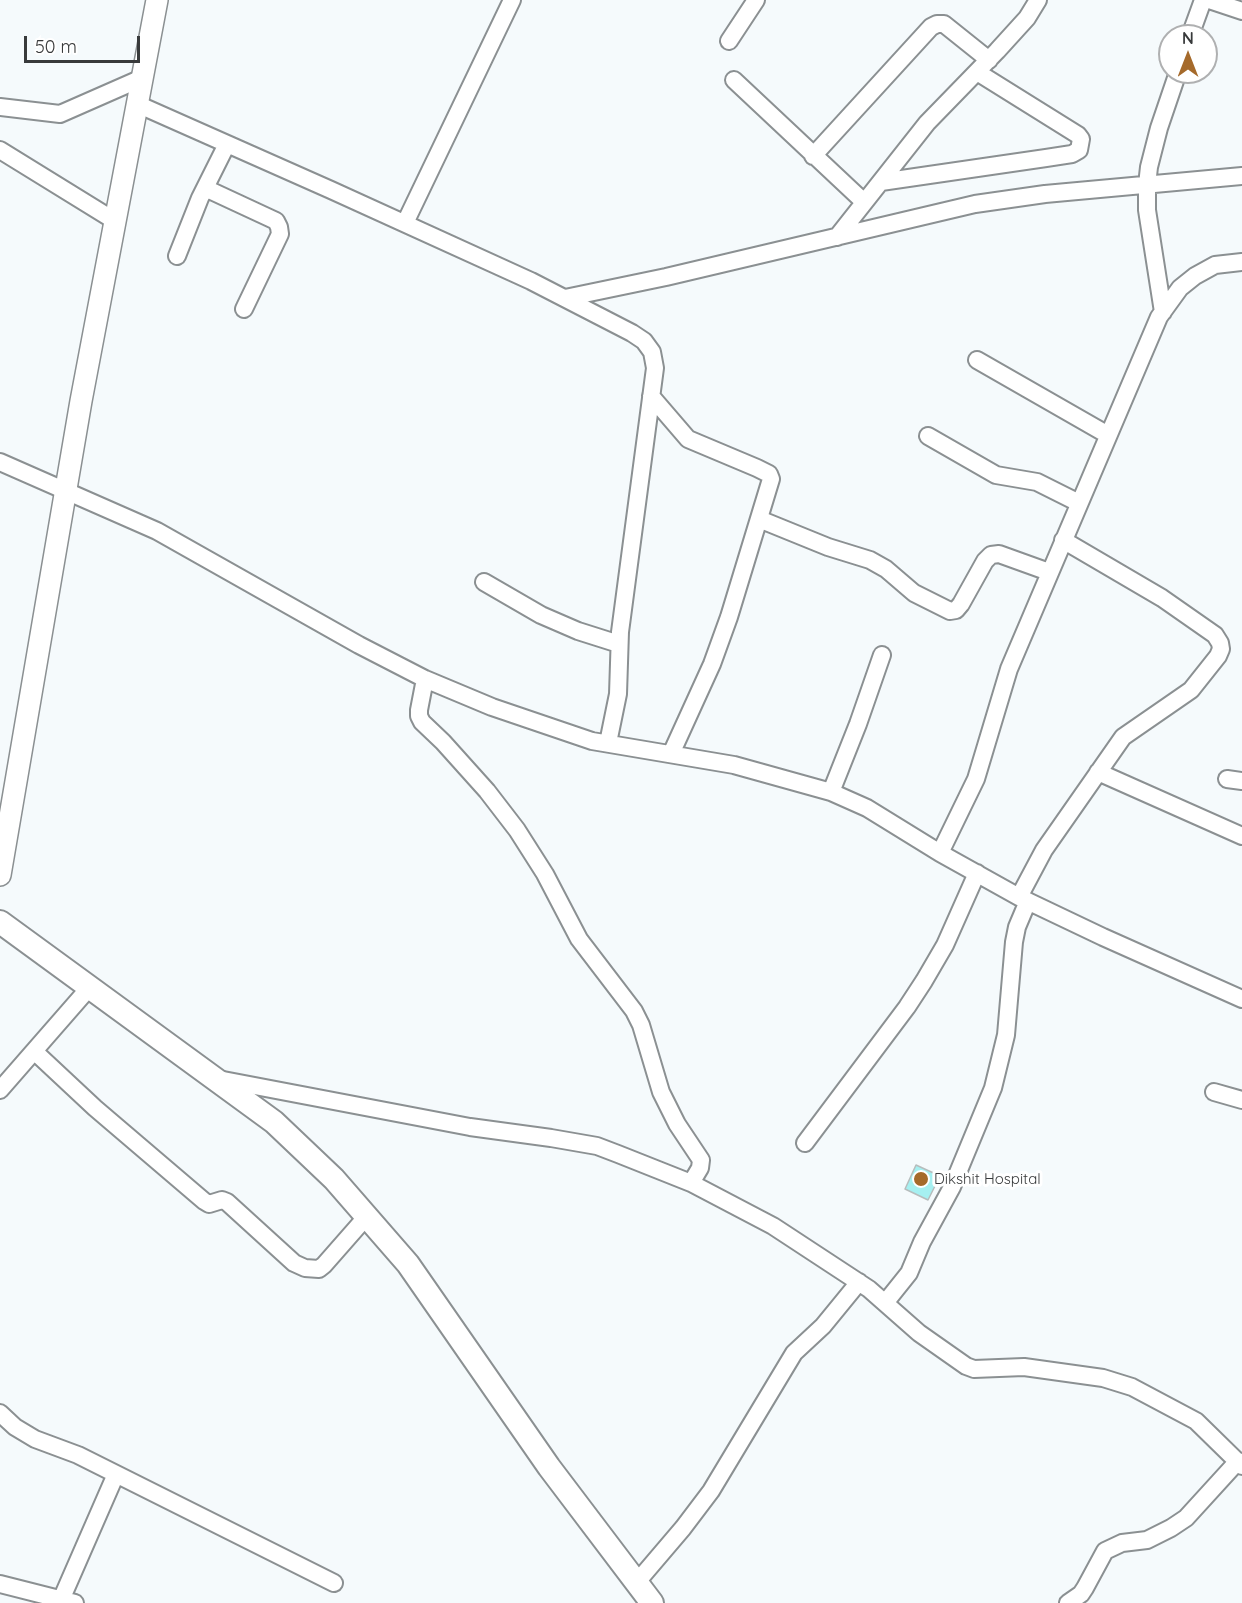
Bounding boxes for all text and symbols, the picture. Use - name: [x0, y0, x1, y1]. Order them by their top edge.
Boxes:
- scale bar: [27, 24, 142, 62]
- north arrow: [1158, 24, 1218, 84]
- text: N: [1182, 28, 1194, 48]
- text: 50 m: [35, 35, 77, 58]
- marker: Dikshit Hospital: [912, 1170, 930, 1188]
- place label: Dikshit Hospital: [934, 1170, 1041, 1188]

